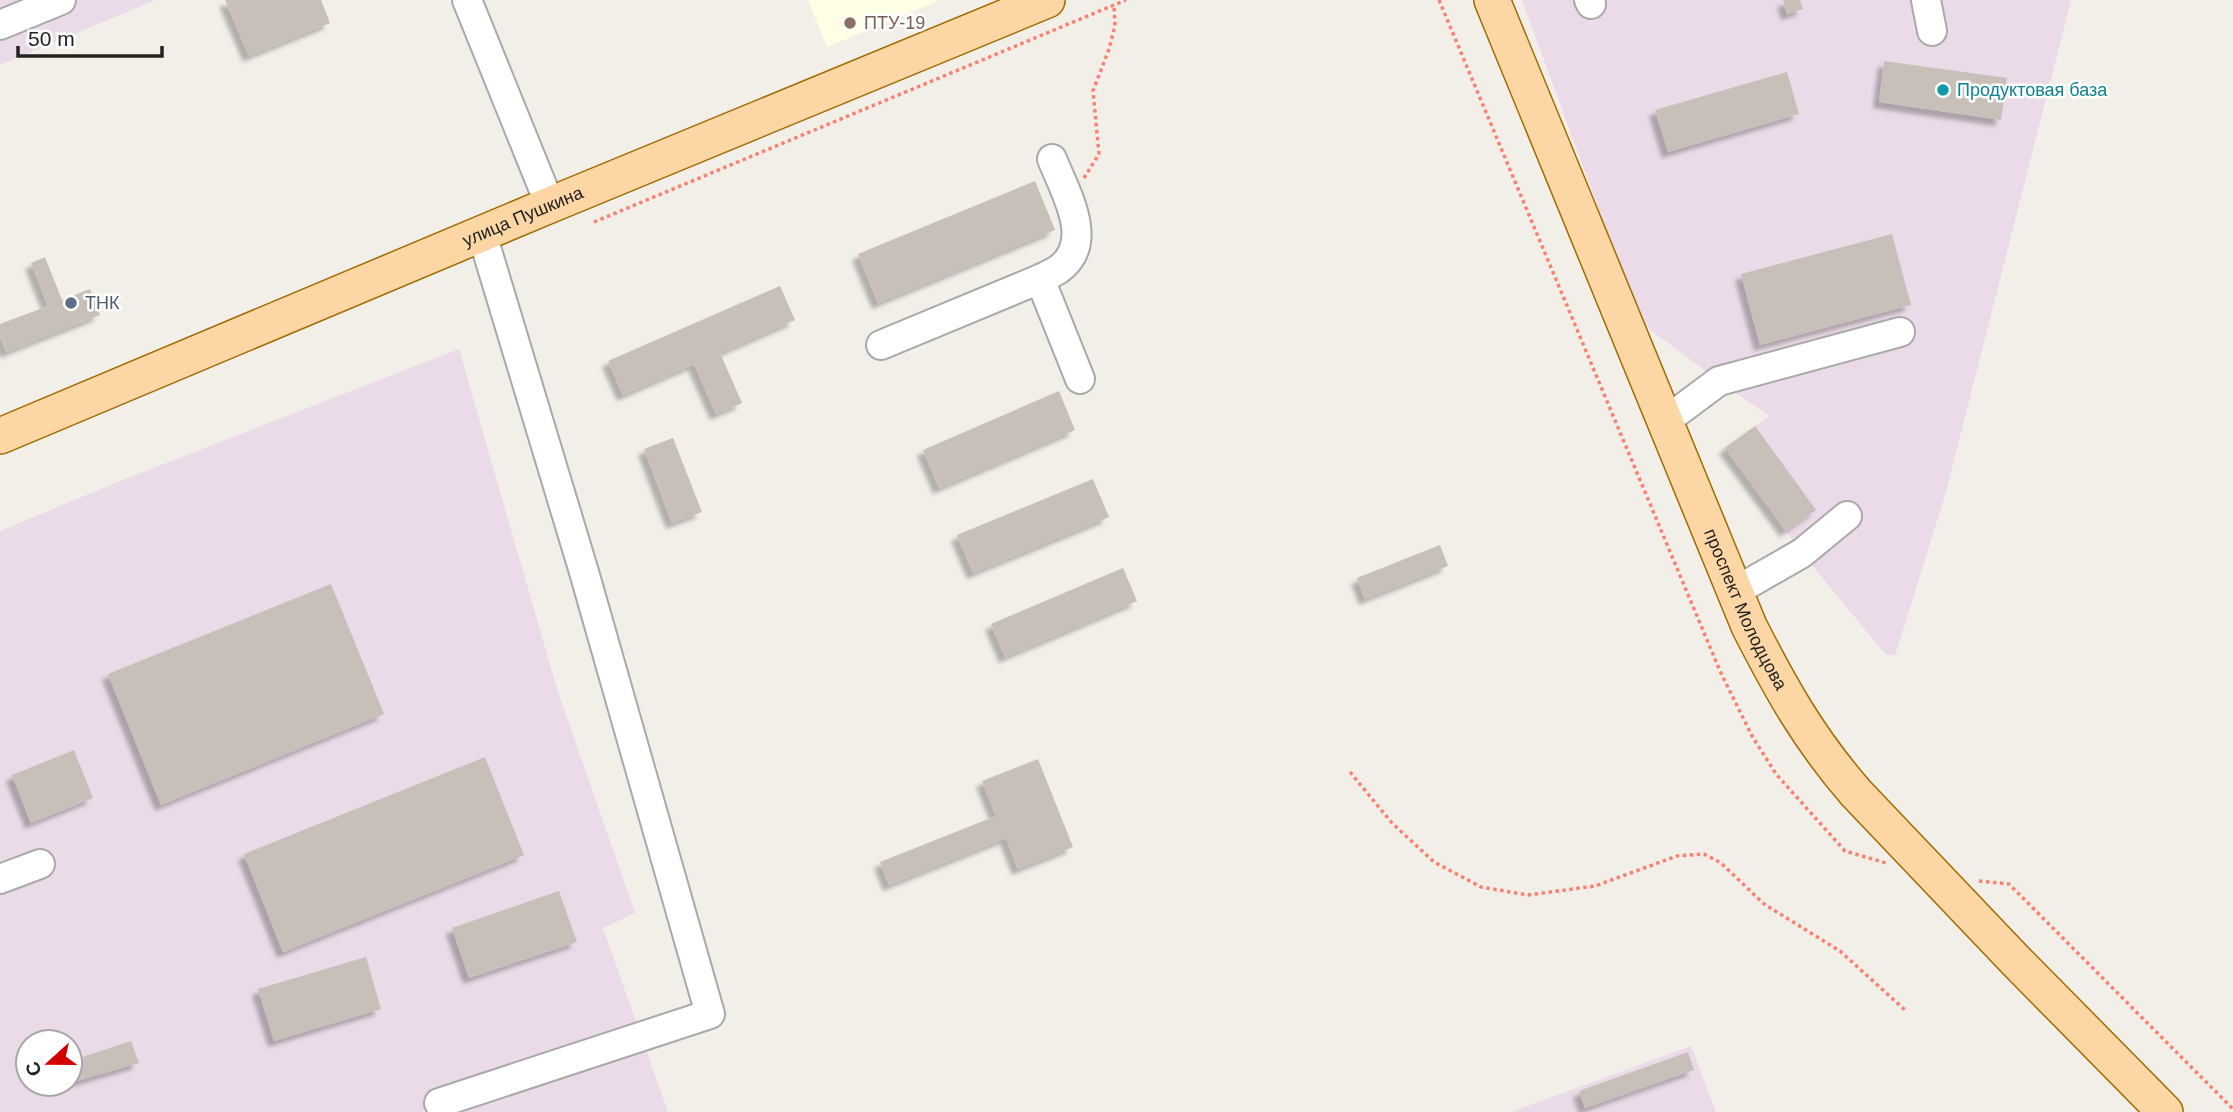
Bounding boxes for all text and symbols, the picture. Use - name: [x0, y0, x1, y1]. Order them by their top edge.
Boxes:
- place label: ПТУ-19: [864, 13, 925, 33]
- scale bar: [18, 14, 161, 58]
- marker: ПТУ-19: [842, 15, 858, 31]
- text: 50 m: [28, 27, 75, 50]
- place label: Продуктовая база: [1957, 80, 2108, 100]
- marker: Продуктовая база: [1935, 82, 1951, 98]
- street label: улица Пушкина: [460, 182, 587, 251]
- place label: ТНК: [85, 293, 120, 313]
- marker: ТНК: [63, 295, 79, 311]
- street label: проспект Молодцова: [1700, 526, 1792, 694]
- north arrow: [14, 1028, 84, 1098]
- text: С: [21, 1058, 46, 1079]

